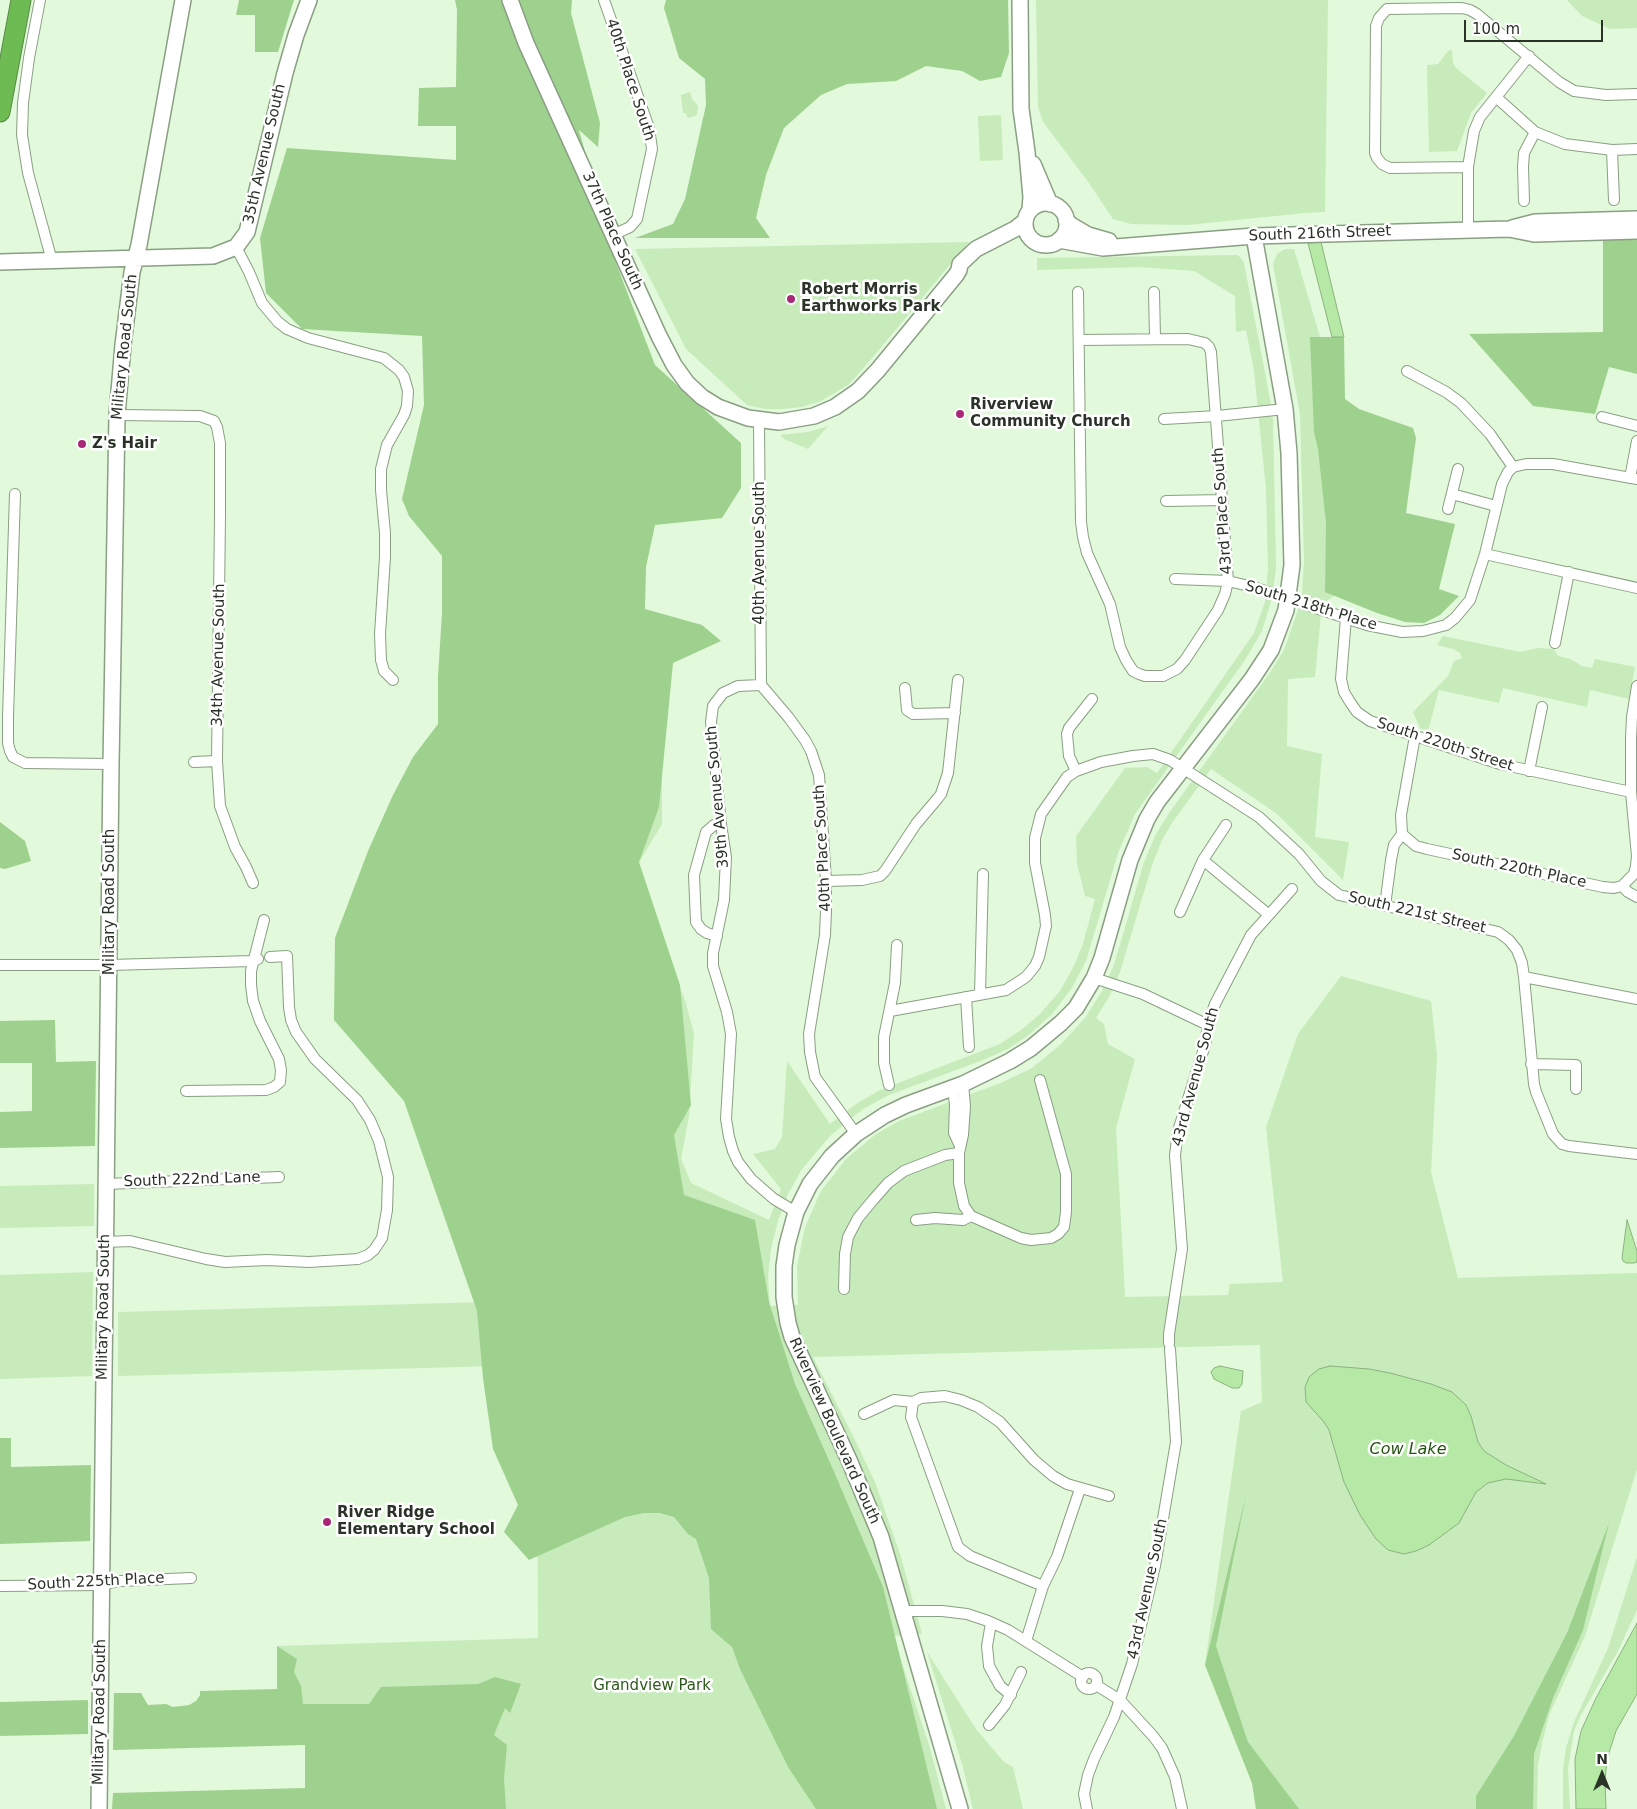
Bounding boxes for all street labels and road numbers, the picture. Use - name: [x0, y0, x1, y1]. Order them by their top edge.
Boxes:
- street label: 40th Place South: [602, 17, 658, 143]
- street label: 35th Avenue South: [240, 82, 290, 226]
- street label: 37th Place South: [578, 169, 646, 293]
- street label: South 216th Street: [1248, 223, 1392, 245]
- street label: Military Road South: [108, 273, 142, 421]
- street label: 43rd Place South: [1210, 447, 1236, 575]
- street label: 40th Avenue South: [751, 481, 769, 625]
- street label: South 218th Place: [1243, 577, 1379, 635]
- street label: 34th Avenue South: [209, 583, 229, 727]
- street label: South 220th Street: [1374, 714, 1516, 776]
- street label: 39th Avenue South: [703, 725, 733, 869]
- street label: 40th Place South: [811, 784, 835, 912]
- street label: Military Road South: [101, 829, 119, 975]
- street label: South 220th Place: [1450, 846, 1588, 892]
- street label: South 221st Street: [1346, 888, 1488, 938]
- street label: 43rd Avenue South: [1169, 1005, 1223, 1149]
- street label: South 222nd Lane: [123, 1169, 261, 1191]
- street label: Military Road South: [94, 1234, 114, 1380]
- street label: Riverview Boulevard South: [785, 1335, 883, 1527]
- street label: 43rd Avenue South: [1124, 1517, 1172, 1661]
- street label: South 225th Place: [27, 1569, 165, 1595]
- street label: Military Road South: [90, 1639, 110, 1785]

